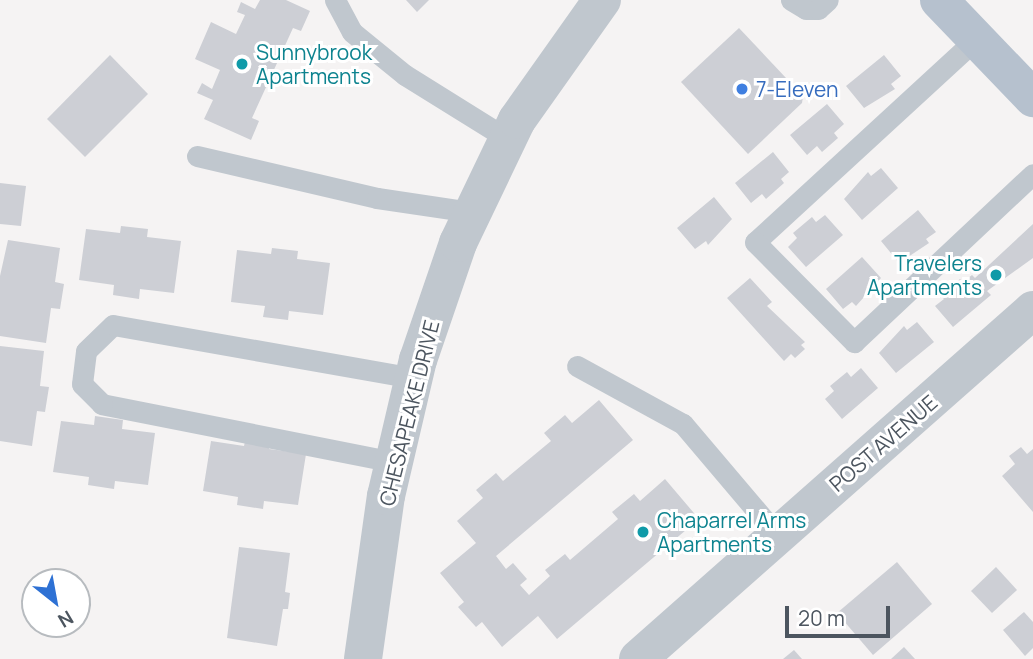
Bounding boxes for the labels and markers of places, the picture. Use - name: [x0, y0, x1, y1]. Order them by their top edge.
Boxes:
- place label: Sunnybrook Apartments: [256, 39, 372, 89]
- marker: Sunnybrook Apartments: [234, 56, 250, 72]
- place label: 7-Eleven: [756, 76, 838, 102]
- marker: 7-Eleven: [734, 81, 750, 97]
- place label: Travelers Apartments: [867, 250, 982, 300]
- marker: Travelers Apartments: [988, 267, 1004, 283]
- place label: Chaparrel Arms Apartments: [657, 507, 806, 557]
- marker: Chaparrel Arms Apartments: [635, 524, 651, 540]

